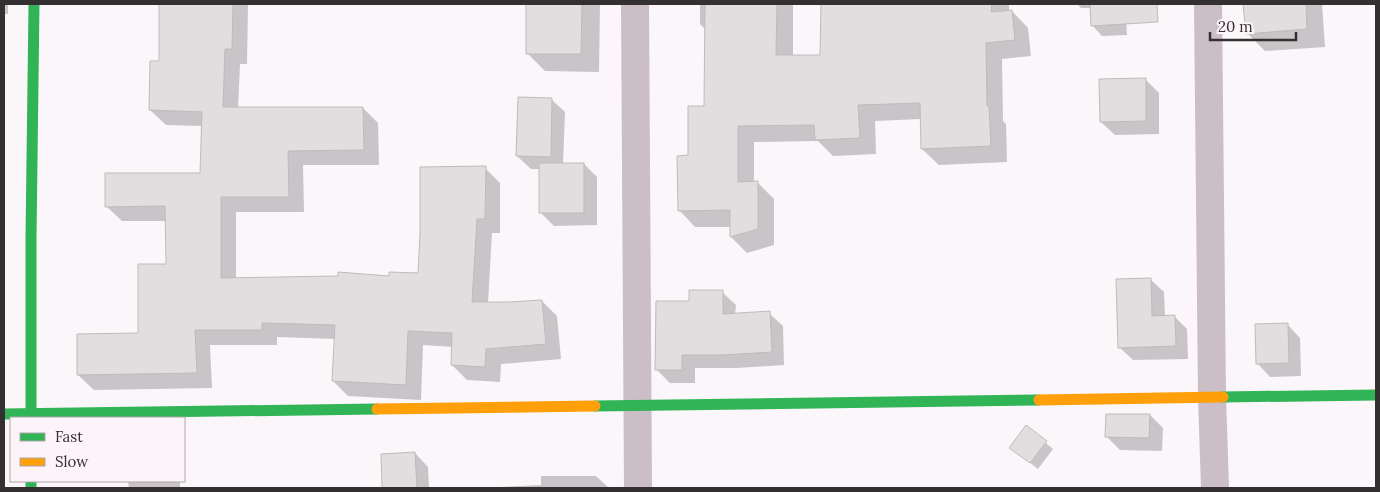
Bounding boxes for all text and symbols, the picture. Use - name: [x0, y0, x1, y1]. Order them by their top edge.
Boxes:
- scale bar: [1210, 10, 1296, 42]
- text: 20 m: [1218, 17, 1253, 36]
- legend: [10, 417, 185, 482]
- text: Fast: [55, 427, 83, 446]
- text: Slow: [55, 452, 88, 471]

